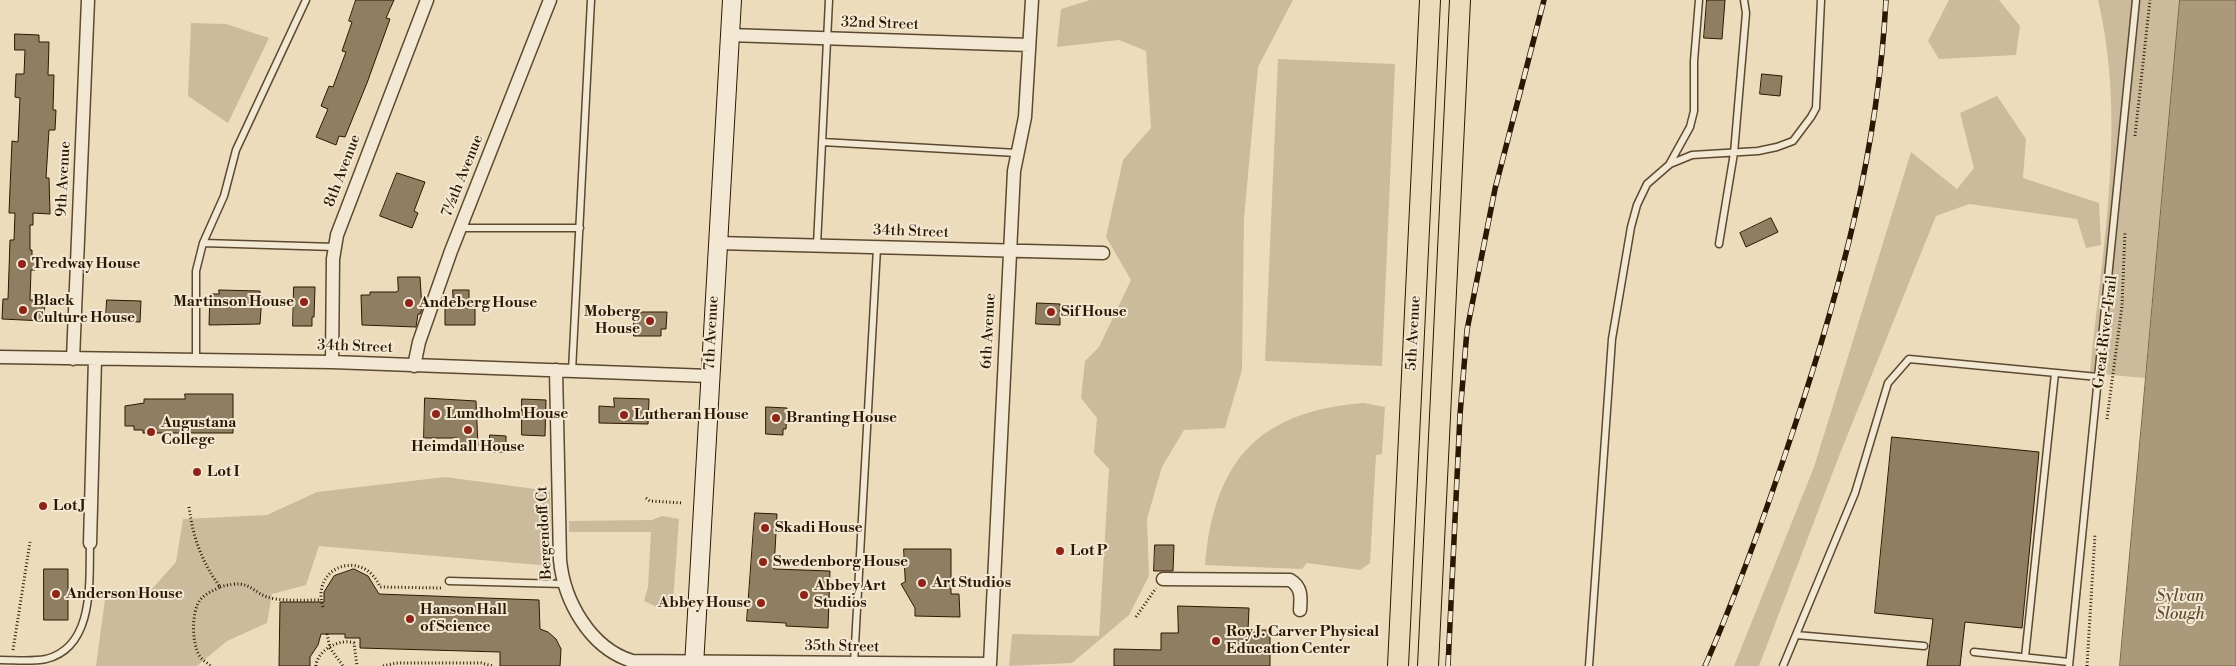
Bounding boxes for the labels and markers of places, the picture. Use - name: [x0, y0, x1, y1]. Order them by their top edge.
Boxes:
- place label: Tredway House: [32, 255, 140, 273]
- marker: Tredway House: [16, 258, 28, 270]
- place label: Black Culture House: [33, 292, 135, 327]
- place label: Martinson House: [173, 293, 294, 311]
- place label: Andeberg House: [419, 294, 537, 312]
- marker: Martinson House: [298, 296, 310, 308]
- marker: Andeberg House: [403, 297, 415, 309]
- place label: Moberg House: [584, 303, 640, 338]
- place label: Sif House: [1061, 303, 1127, 321]
- marker: Black Culture House: [17, 304, 29, 316]
- marker: Sif House: [1045, 306, 1057, 318]
- marker: Moberg House: [644, 315, 656, 327]
- place label: Lundholm House: [446, 405, 568, 423]
- place label: Lutheran House: [634, 406, 749, 424]
- marker: Lundholm House: [430, 408, 442, 420]
- marker: Lutheran House: [618, 409, 630, 421]
- place label: Branting House: [786, 409, 897, 427]
- marker: Branting House: [770, 412, 782, 424]
- place label: Augustana College: [161, 414, 236, 449]
- marker: Heimdall House: [462, 424, 474, 436]
- marker: Augustana College: [145, 426, 157, 438]
- place label: Heimdall House: [411, 438, 525, 456]
- place label: Lot I: [207, 463, 239, 481]
- marker: Lot I: [191, 466, 203, 478]
- place label: Lot J: [53, 497, 85, 515]
- marker: Lot J: [37, 500, 49, 512]
- place label: Skadi House: [775, 519, 863, 537]
- marker: Skadi House: [759, 522, 771, 534]
- place label: Lot P: [1070, 542, 1107, 560]
- marker: Lot P: [1054, 545, 1066, 557]
- place label: Swedenborg House: [773, 553, 908, 571]
- marker: Swedenborg House: [757, 556, 769, 568]
- place label: Art Studios: [932, 574, 1011, 592]
- place label: Abbey Art Studios: [814, 577, 886, 612]
- marker: Art Studios: [916, 577, 928, 589]
- place label: Anderson House: [66, 585, 183, 603]
- marker: Anderson House: [50, 588, 62, 600]
- marker: Abbey Art Studios: [798, 589, 810, 601]
- place label: Abbey House: [658, 594, 751, 612]
- marker: Abbey House: [755, 597, 767, 609]
- place label: Hanson Hall of Science: [420, 601, 507, 636]
- marker: Hanson Hall of Science: [404, 613, 416, 625]
- place label: Roy J. Carver Physical Education Center: [1226, 623, 1379, 658]
- marker: Roy J. Carver Physical Education Center: [1210, 635, 1222, 647]

